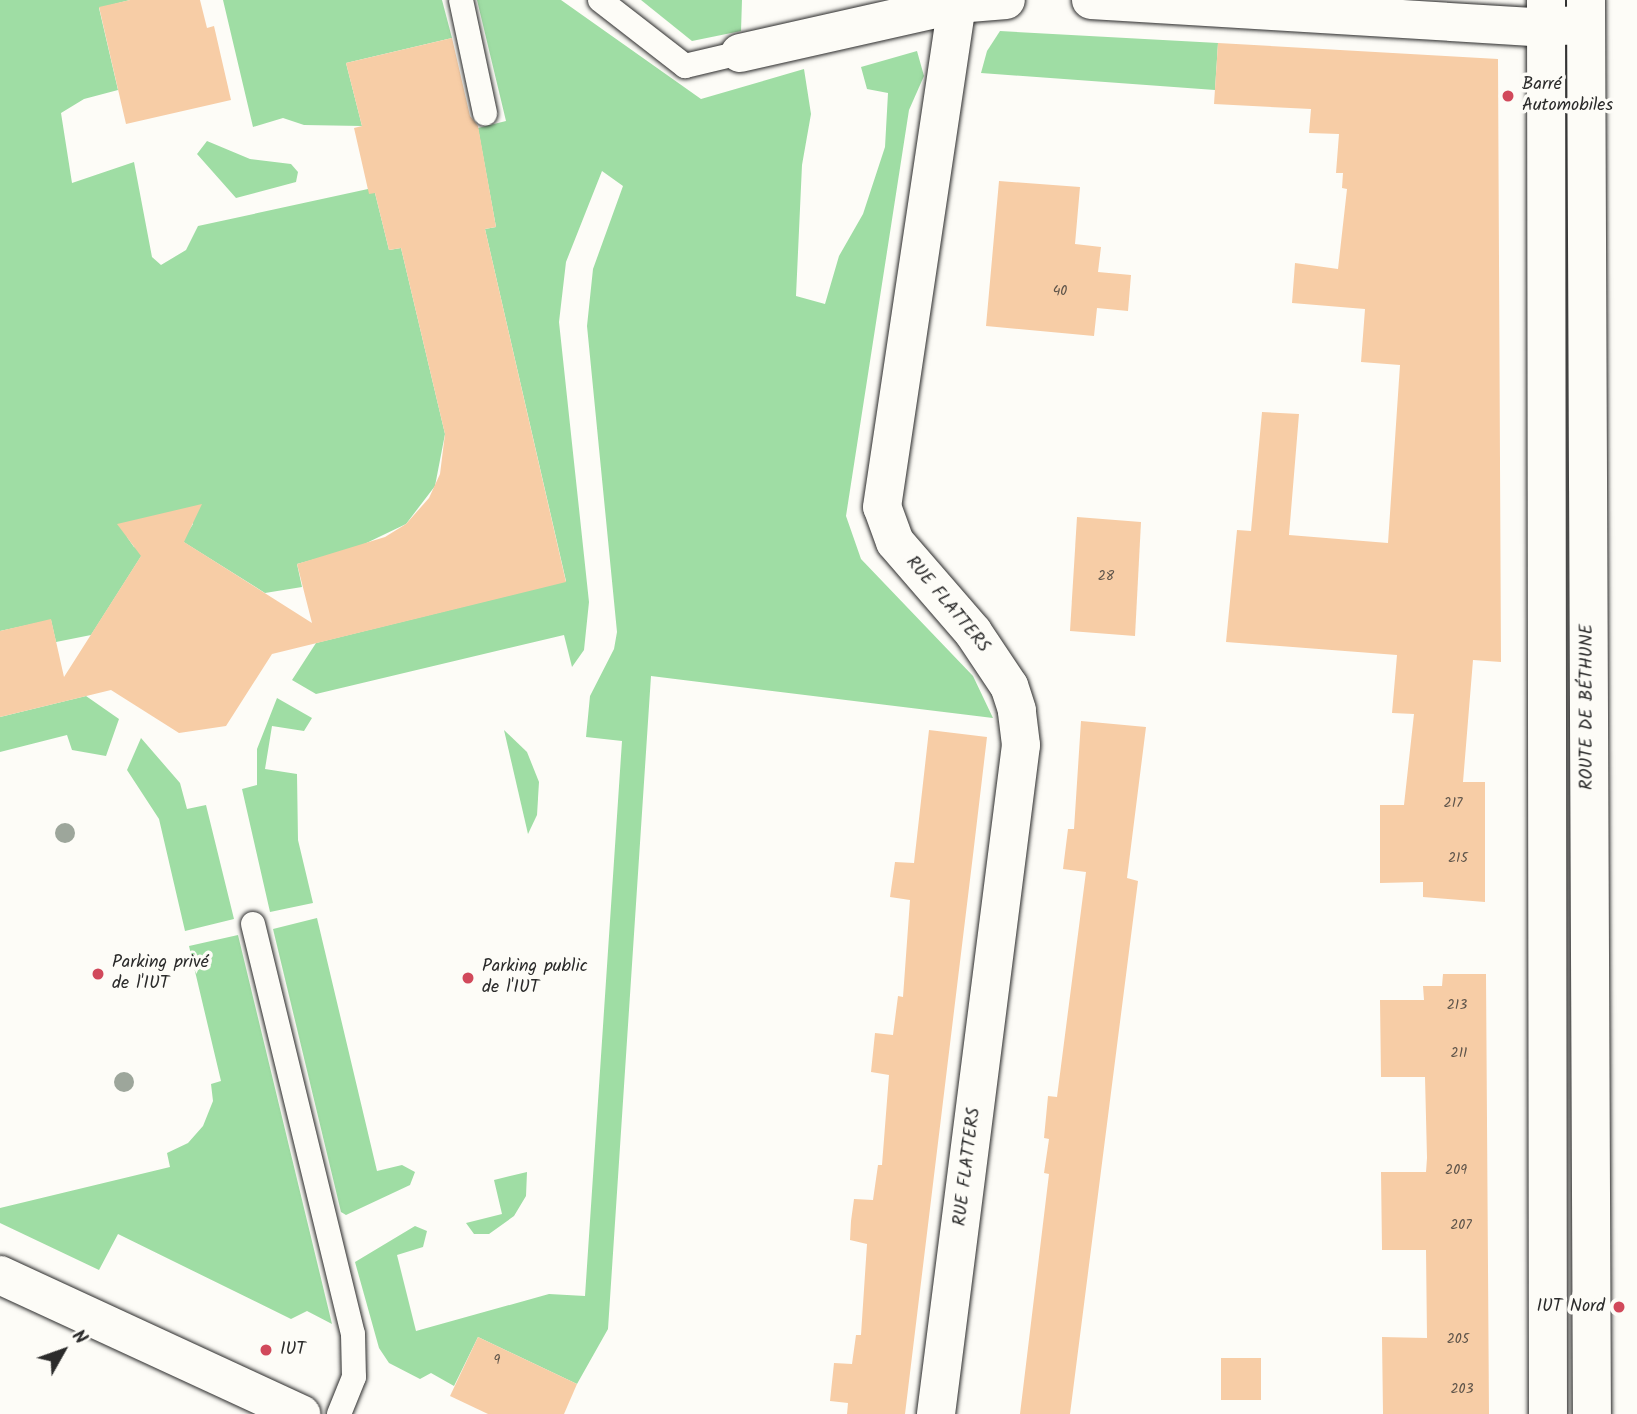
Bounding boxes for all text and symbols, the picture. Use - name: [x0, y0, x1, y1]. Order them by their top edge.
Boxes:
- place label: Barré Automobiles: [1522, 75, 1613, 118]
- marker: Barré Automobiles: [1500, 88, 1516, 104]
- house number: 40: [1053, 283, 1067, 299]
- street label: RUE FLATTERS: [900, 552, 994, 658]
- house number: 28: [1098, 568, 1114, 584]
- street label: ROUTE DE BÉTHUNE: [1577, 624, 1599, 790]
- house number: 217: [1444, 795, 1462, 811]
- house number: 215: [1448, 850, 1468, 866]
- place label: Parking privé de l'IUT: [112, 953, 209, 996]
- place label: Parking public de l'IUT: [482, 957, 588, 1000]
- marker: Parking privé de l'IUT: [90, 966, 106, 982]
- marker: Parking public de l'IUT: [460, 970, 476, 986]
- house number: 213: [1447, 997, 1467, 1013]
- house number: 211: [1451, 1045, 1467, 1061]
- street label: RUE FLATTERS: [950, 1107, 986, 1227]
- house number: 209: [1445, 1162, 1467, 1178]
- house number: 207: [1450, 1217, 1472, 1233]
- place label: IUT Nord: [1537, 1296, 1605, 1318]
- marker: IUT Nord: [1611, 1299, 1627, 1315]
- north arrow: [28, 1316, 98, 1386]
- text: N: [64, 1323, 94, 1352]
- house number: 205: [1447, 1331, 1469, 1347]
- place label: IUT: [280, 1339, 306, 1361]
- marker: IUT: [258, 1342, 274, 1358]
- house number: 9: [494, 1352, 500, 1368]
- house number: 203: [1450, 1381, 1474, 1397]

